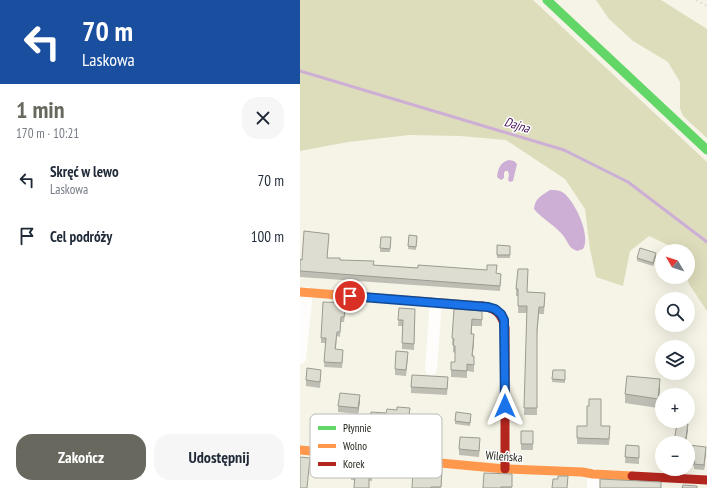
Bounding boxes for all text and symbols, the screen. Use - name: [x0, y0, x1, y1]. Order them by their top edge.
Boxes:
- text: 70 m: [82, 12, 133, 49]
- icon: left: [16, 16, 68, 68]
- text: Laskowa: [82, 48, 135, 71]
- text: 1 min: [16, 94, 64, 125]
- button: close: [242, 97, 284, 139]
- water label: Dajna: [502, 113, 533, 137]
- text: 170 m · 10:21: [16, 125, 79, 142]
- text: Skręć w lewo: [50, 162, 119, 181]
- icon: left: [16, 169, 38, 191]
- text: 70 m: [258, 171, 284, 190]
- text: Laskowa: [50, 181, 88, 198]
- icon: arrive: [16, 225, 38, 247]
- text: Cel podróży: [50, 227, 112, 246]
- text: 100 m: [251, 227, 284, 246]
- north arrow: [655, 244, 695, 284]
- map controls: [655, 244, 695, 476]
- pin: [333, 279, 367, 313]
- icon: arrive: [339, 285, 361, 307]
- button: search: [655, 292, 695, 332]
- button: layers: [655, 340, 695, 380]
- position arrow: [484, 385, 526, 427]
- button: +: [655, 388, 695, 428]
- legend: [310, 414, 442, 478]
- text: Płynnie: [343, 421, 372, 435]
- button: Zakończ: [16, 434, 146, 480]
- button: Udostępnij: [154, 434, 284, 480]
- button: −: [655, 436, 695, 476]
- text: Wolno: [343, 439, 367, 453]
- street label: Wileńska: [485, 447, 523, 465]
- text: Korek: [343, 457, 365, 471]

